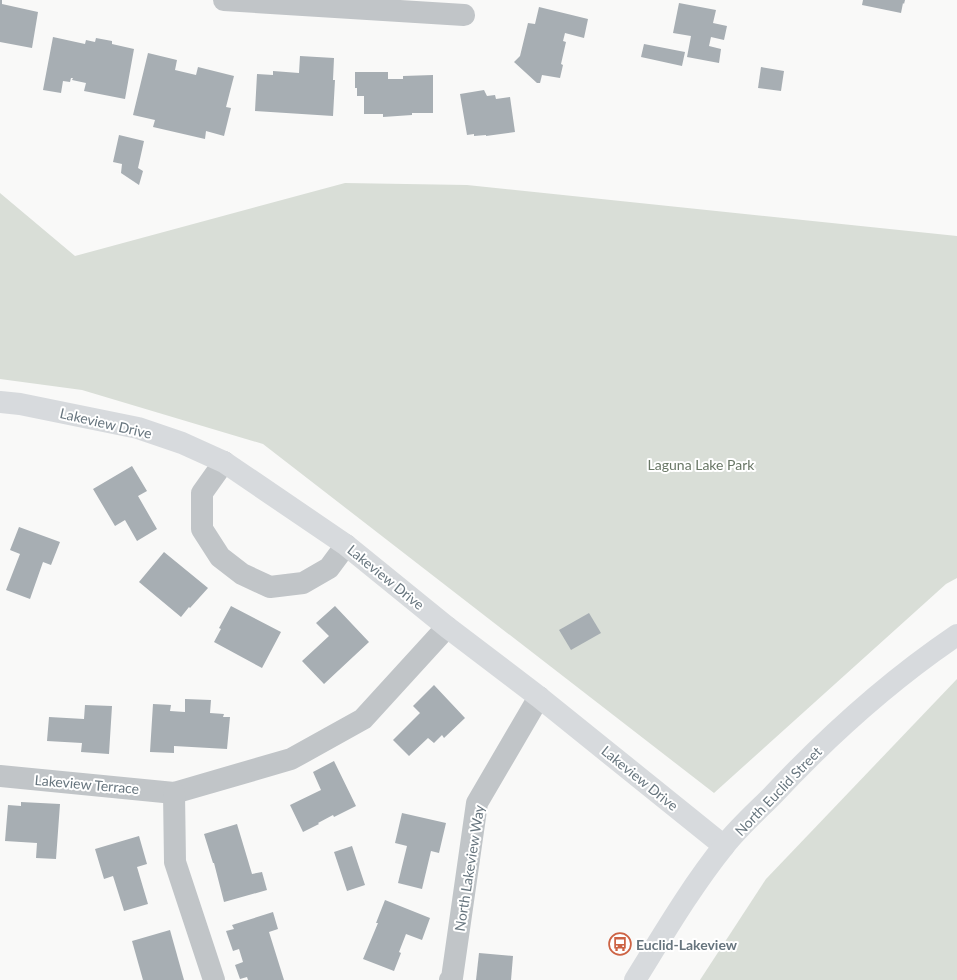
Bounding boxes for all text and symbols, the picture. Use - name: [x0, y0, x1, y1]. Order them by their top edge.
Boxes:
- street label: Lakeview Drive: [58, 404, 154, 442]
- park label: Laguna Lake Park: [648, 456, 755, 473]
- street label: Lakeview Drive: [344, 541, 428, 613]
- street label: Lakeview Drive: [598, 742, 682, 814]
- street label: North Euclid Street: [731, 743, 825, 839]
- street label: Lakeview Terrace: [34, 771, 140, 797]
- street label: North Lakeview Way: [451, 803, 488, 932]
- bus stop icon: Euclid-Lakeview: [607, 931, 633, 957]
- place label: Euclid-Lakeview: [636, 936, 738, 953]

